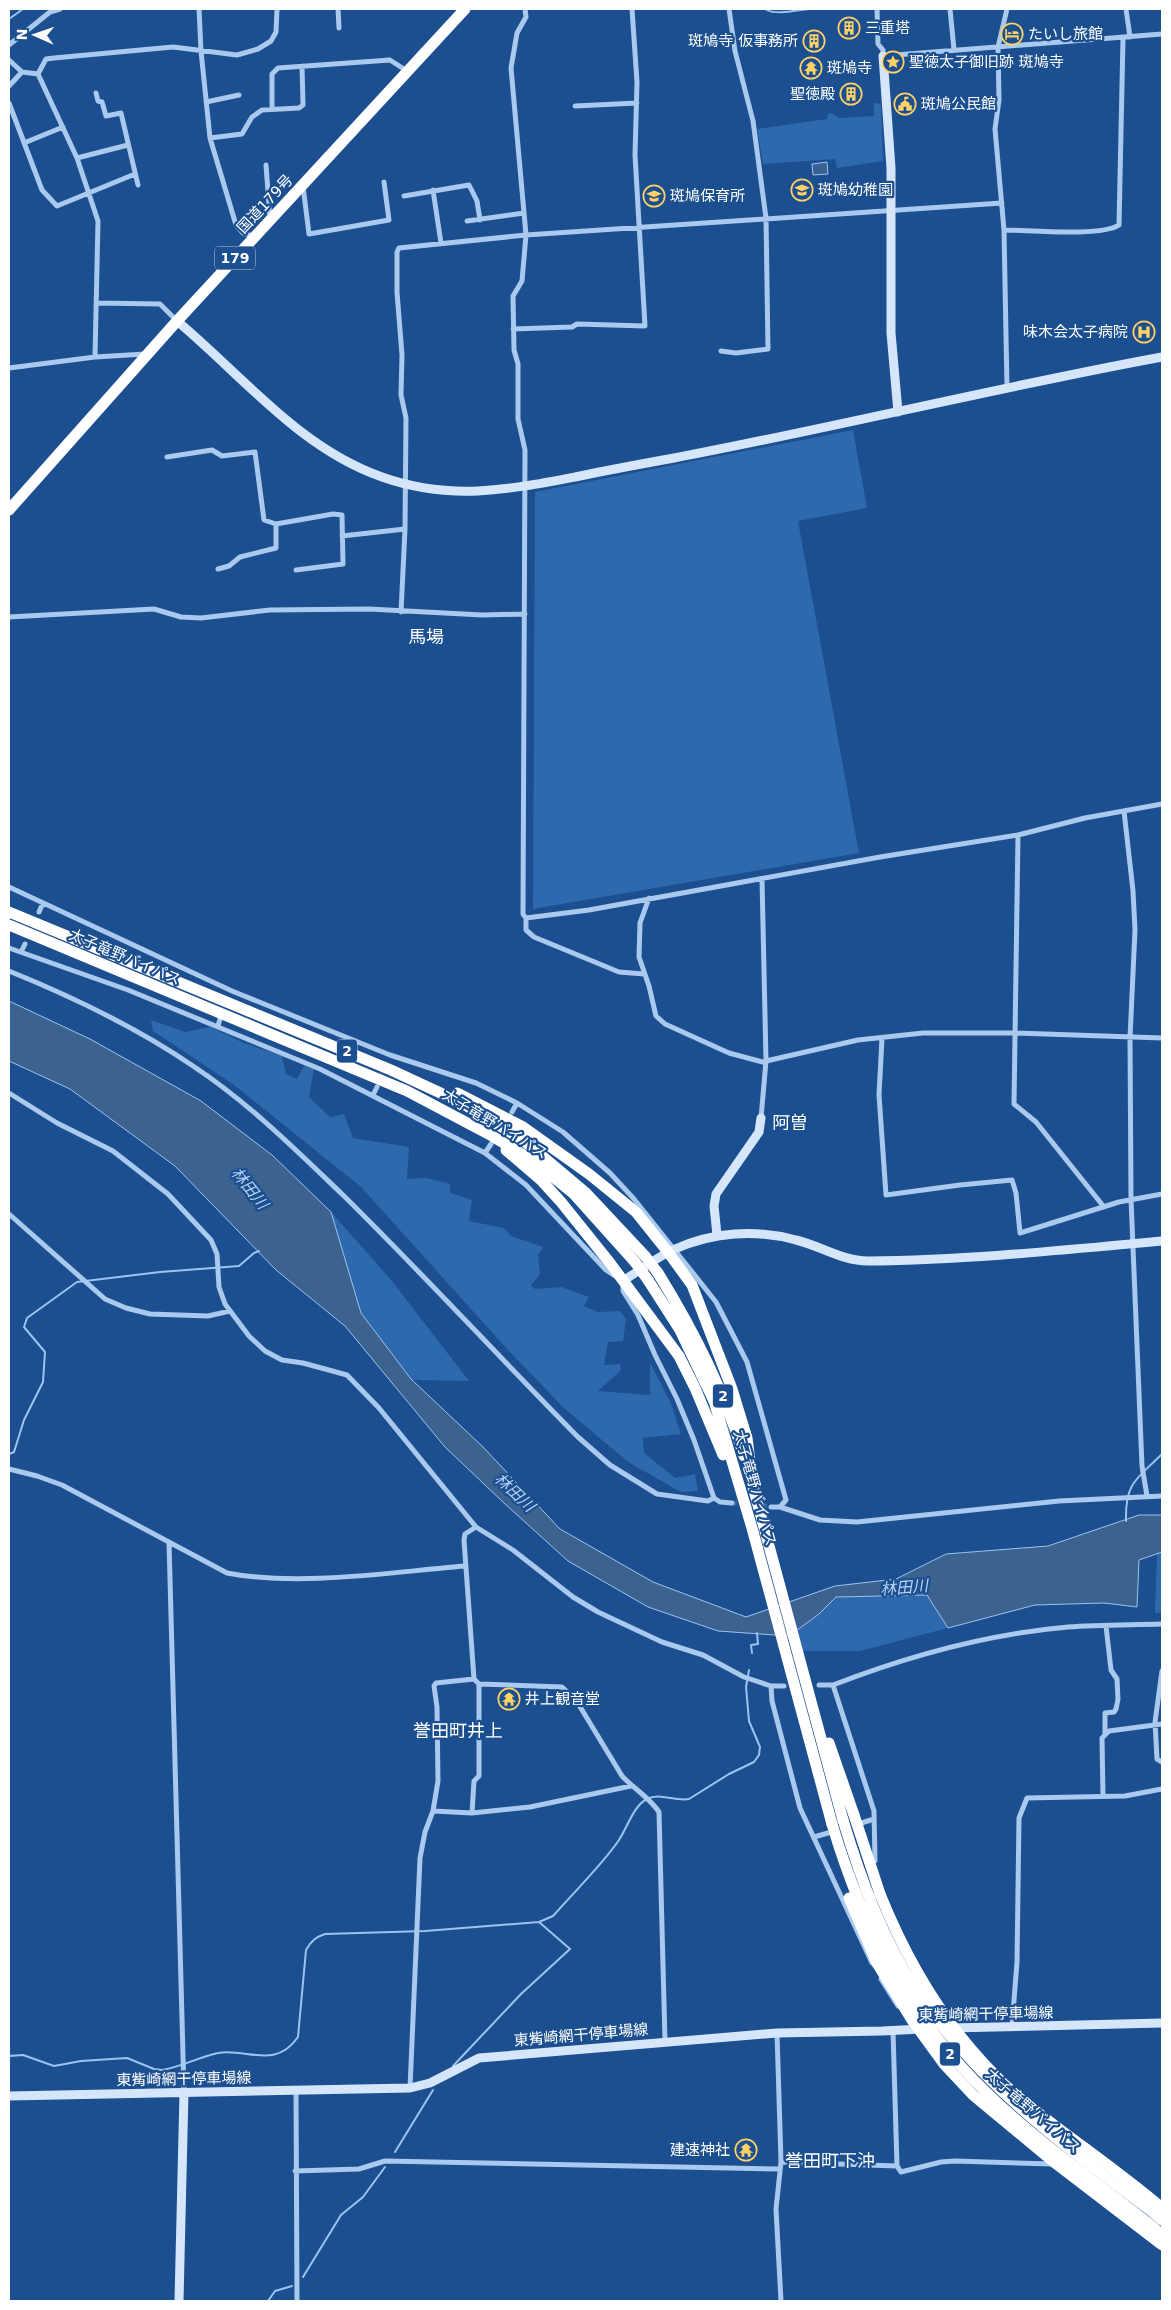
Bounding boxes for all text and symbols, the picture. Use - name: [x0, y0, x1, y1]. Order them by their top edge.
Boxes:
- north arrow: [10, 10, 60, 60]
- building icon: 三重塔: [837, 16, 861, 40]
- place label: 三重塔: [865, 19, 910, 37]
- hotel icon: たいし旅館: [1000, 22, 1024, 46]
- place label: たいし旅館: [1028, 25, 1103, 43]
- text: N: [14, 28, 30, 41]
- building icon: 斑鳩寺 仮事務所: [802, 29, 826, 53]
- place label: 斑鳩寺 仮事務所: [688, 32, 798, 50]
- place icon: 聖徳太子御旧跡 斑鳩寺: [881, 50, 905, 74]
- place label: 聖徳太子御旧跡 斑鳩寺: [909, 53, 1064, 71]
- temple icon: 斑鳩寺: [799, 56, 823, 80]
- place label: 斑鳩寺: [827, 59, 872, 77]
- building icon: 聖徳殿: [839, 82, 863, 106]
- place label: 聖徳殿: [790, 85, 835, 103]
- public building icon: 斑鳩公民館: [893, 92, 917, 116]
- place label: 斑鳩公民館: [921, 95, 996, 113]
- street label: 国道179号: [233, 171, 297, 237]
- school or university icon: 斑鳩幼稚園: [790, 178, 814, 202]
- place label: 斑鳩幼稚園: [818, 181, 893, 199]
- school or university icon: 斑鳩保育所: [642, 184, 666, 208]
- place label: 斑鳩保育所: [670, 187, 745, 205]
- road number: 179: [215, 247, 255, 270]
- hospital icon: 味木会太子病院: [1132, 320, 1156, 344]
- place label: 味木会太子病院: [1023, 323, 1128, 341]
- district label: 馬場: [408, 626, 444, 647]
- street label: 太子竜野バイパス: [66, 925, 184, 989]
- road number: 2: [337, 1040, 357, 1062]
- street label: 太子竜野バイパス: [439, 1085, 551, 1163]
- district label: 阿曽: [772, 1112, 808, 1133]
- water label: 林田川: [227, 1164, 273, 1214]
- road number: 2: [713, 1384, 733, 1408]
- street label: 太子竜野バイパス: [730, 1428, 780, 1548]
- water label: 林田川: [491, 1469, 540, 1517]
- water label: 林田川: [879, 1576, 931, 1599]
- temple icon: 井上観音堂: [497, 1687, 521, 1711]
- place label: 井上観音堂: [525, 1690, 600, 1708]
- district label: 誉田町井上: [413, 1720, 503, 1741]
- street label: 東觜崎網干停車場線: [918, 2004, 1054, 2024]
- street label: 東觜崎網干停車場線: [513, 2020, 649, 2050]
- road number: 2: [940, 2042, 960, 2066]
- street label: 太子竜野バイパス: [982, 2065, 1084, 2157]
- street label: 東觜崎網干停車場線: [116, 2069, 252, 2089]
- temple icon: 建速神社: [734, 2138, 758, 2162]
- place label: 建速神社: [670, 2141, 730, 2159]
- district label: 誉田町下沖: [785, 2150, 875, 2171]

